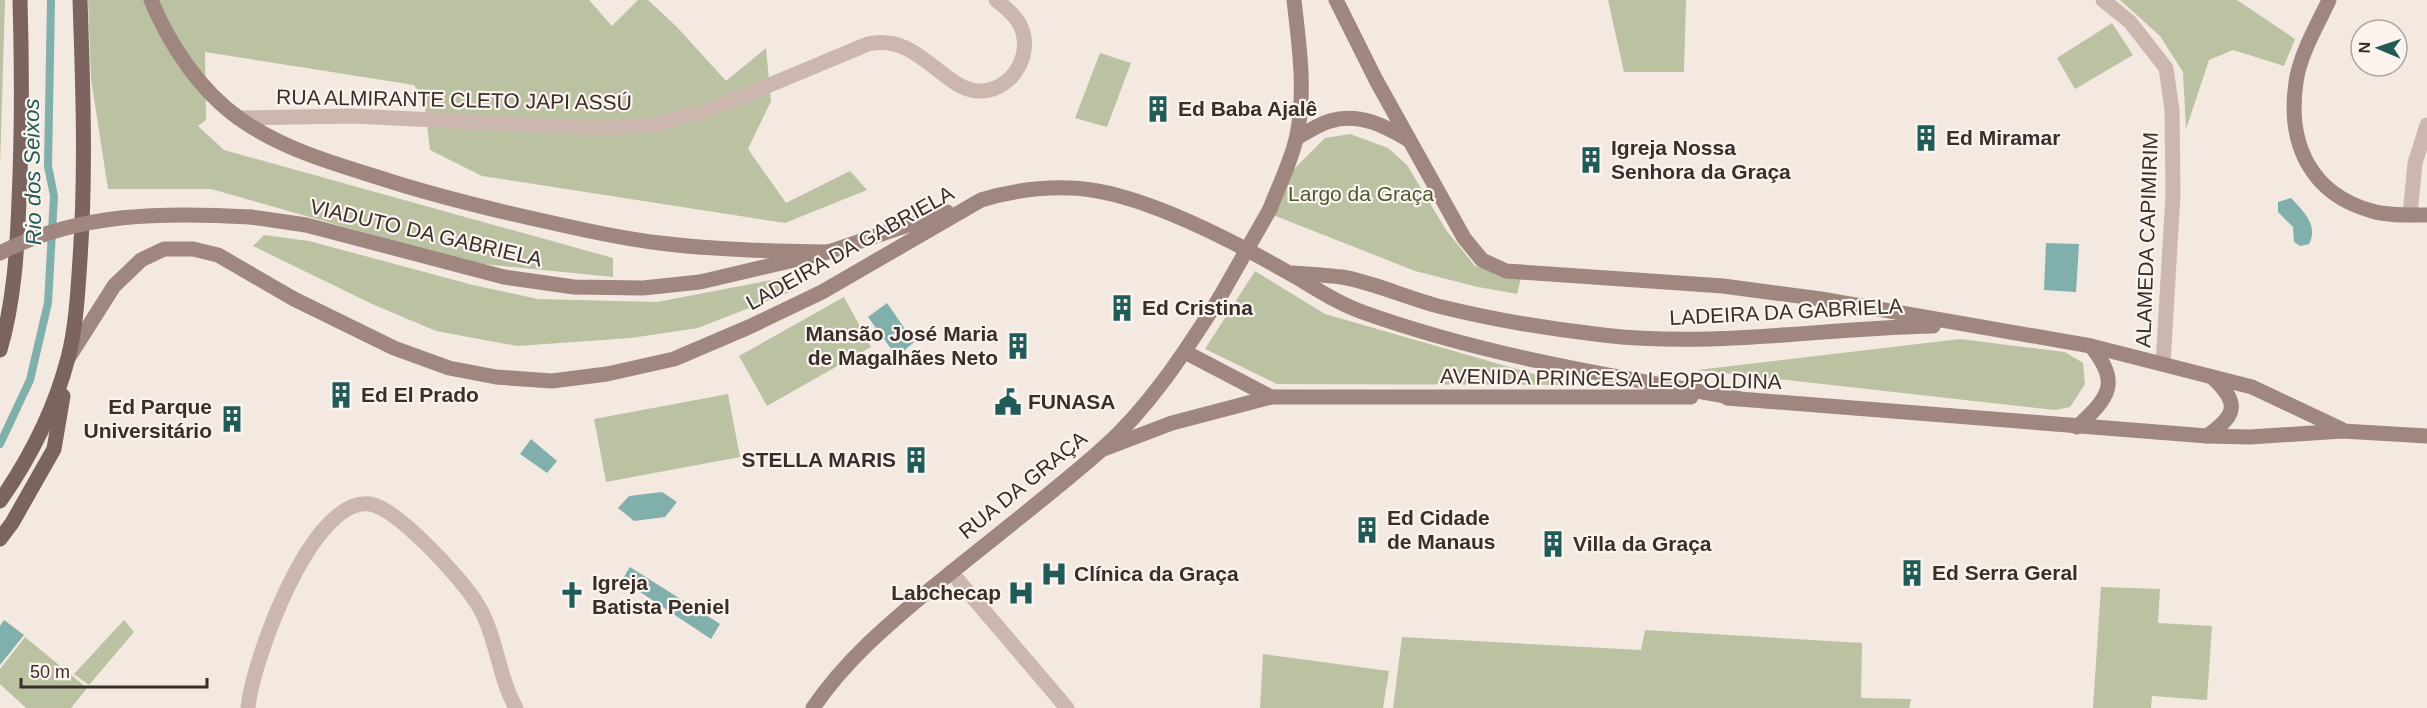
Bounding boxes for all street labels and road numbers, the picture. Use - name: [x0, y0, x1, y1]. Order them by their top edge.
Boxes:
- street label: RUA ALMIRANTE CLETO JAPI ASSÚ: [276, 85, 632, 114]
- street label: ALAMEDA CAPIMIRIM: [2131, 132, 2162, 348]
- street label: LADEIRA DA GABRIELA: [742, 181, 957, 314]
- street label: VIADUTO DA GABRIELA: [308, 195, 544, 270]
- street label: LADEIRA DA GABRIELA: [1669, 294, 1903, 329]
- street label: AVENIDA PRINCESA LEOPOLDINA: [1440, 364, 1782, 393]
- street label: RUA DA GRAÇA: [954, 426, 1091, 543]

